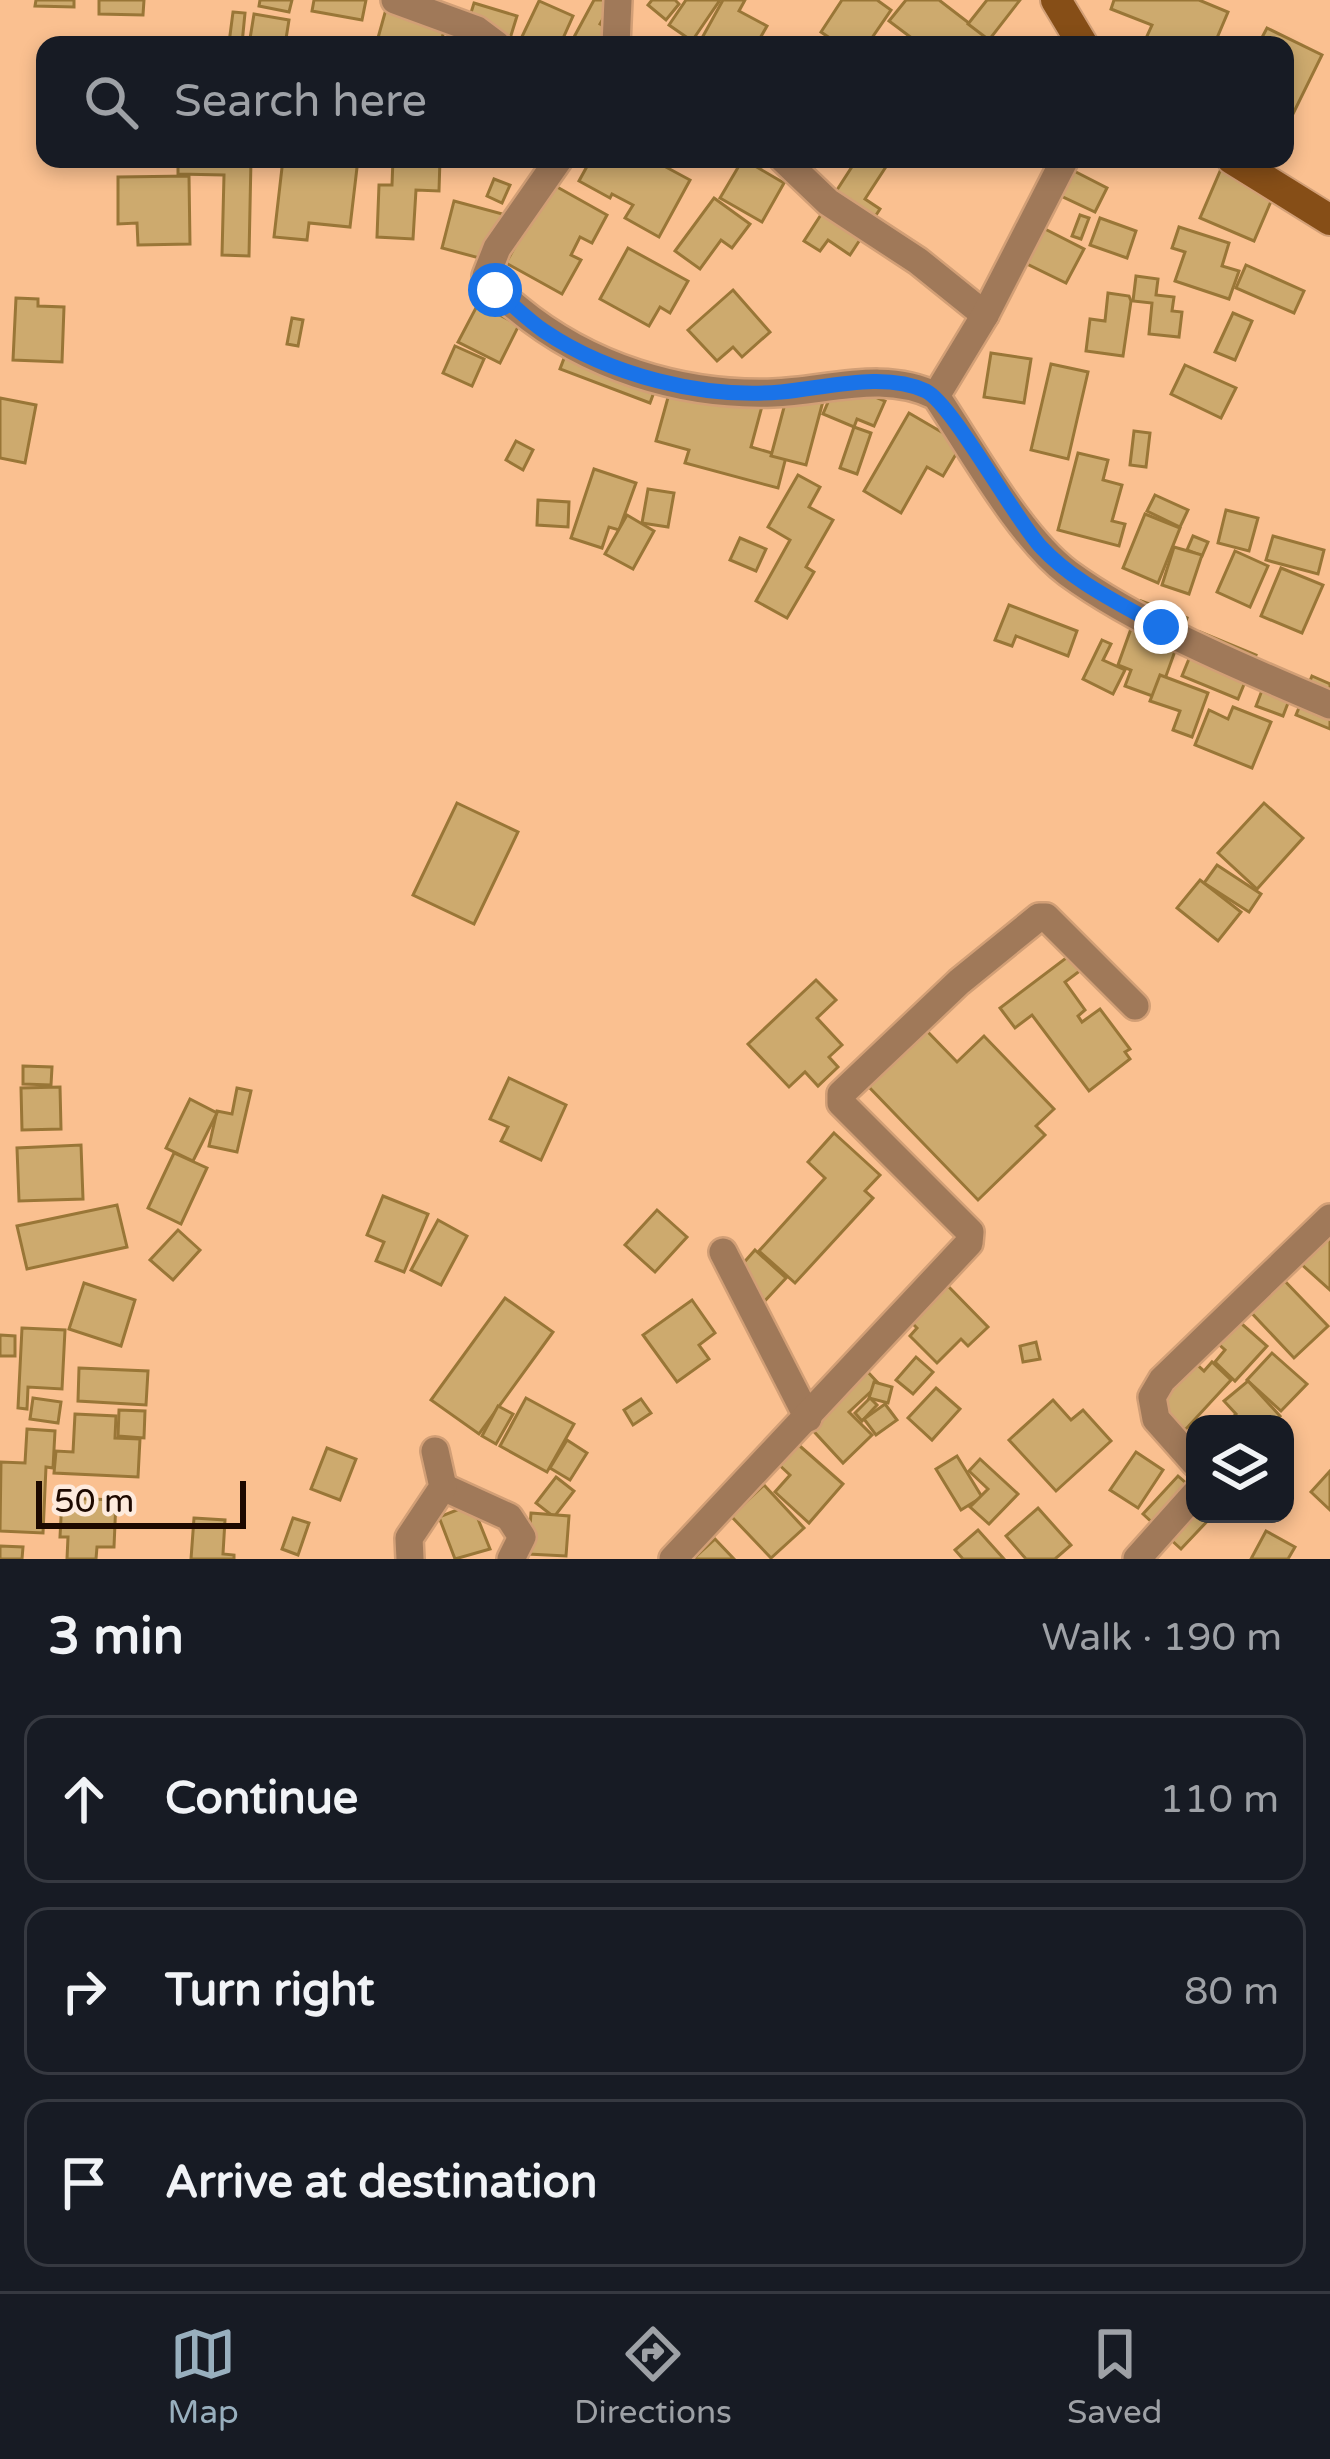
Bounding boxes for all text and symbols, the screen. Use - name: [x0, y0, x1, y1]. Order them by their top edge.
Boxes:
- search box: [36, 36, 1294, 168]
- icon: search: [78, 69, 144, 135]
- text: Search here: [174, 75, 427, 129]
- route start: [468, 263, 522, 317]
- route end: [1134, 600, 1188, 654]
- map controls: [1186, 1415, 1294, 1523]
- button: layers: [1186, 1415, 1294, 1523]
- scale bar: [36, 1475, 246, 1528]
- text: 50 m: [54, 1482, 134, 1521]
- text: 3 min: [48, 1606, 184, 1668]
- text: Walk · 190 m: [1041, 1614, 1282, 1661]
- icon: ahead: [51, 1766, 117, 1832]
- text: Continue: [165, 1772, 358, 1826]
- text: 110 m: [1160, 1776, 1279, 1823]
- icon: right: [51, 1958, 117, 2024]
- text: Turn right: [165, 1964, 374, 2018]
- text: 80 m: [1184, 1968, 1279, 2015]
- icon: arrive: [51, 2150, 117, 2216]
- text: Arrive at destination: [165, 2156, 597, 2210]
- tab: Map: [168, 2321, 239, 2432]
- tab: Directions: [574, 2321, 732, 2432]
- tab: Saved: [1067, 2321, 1162, 2432]

